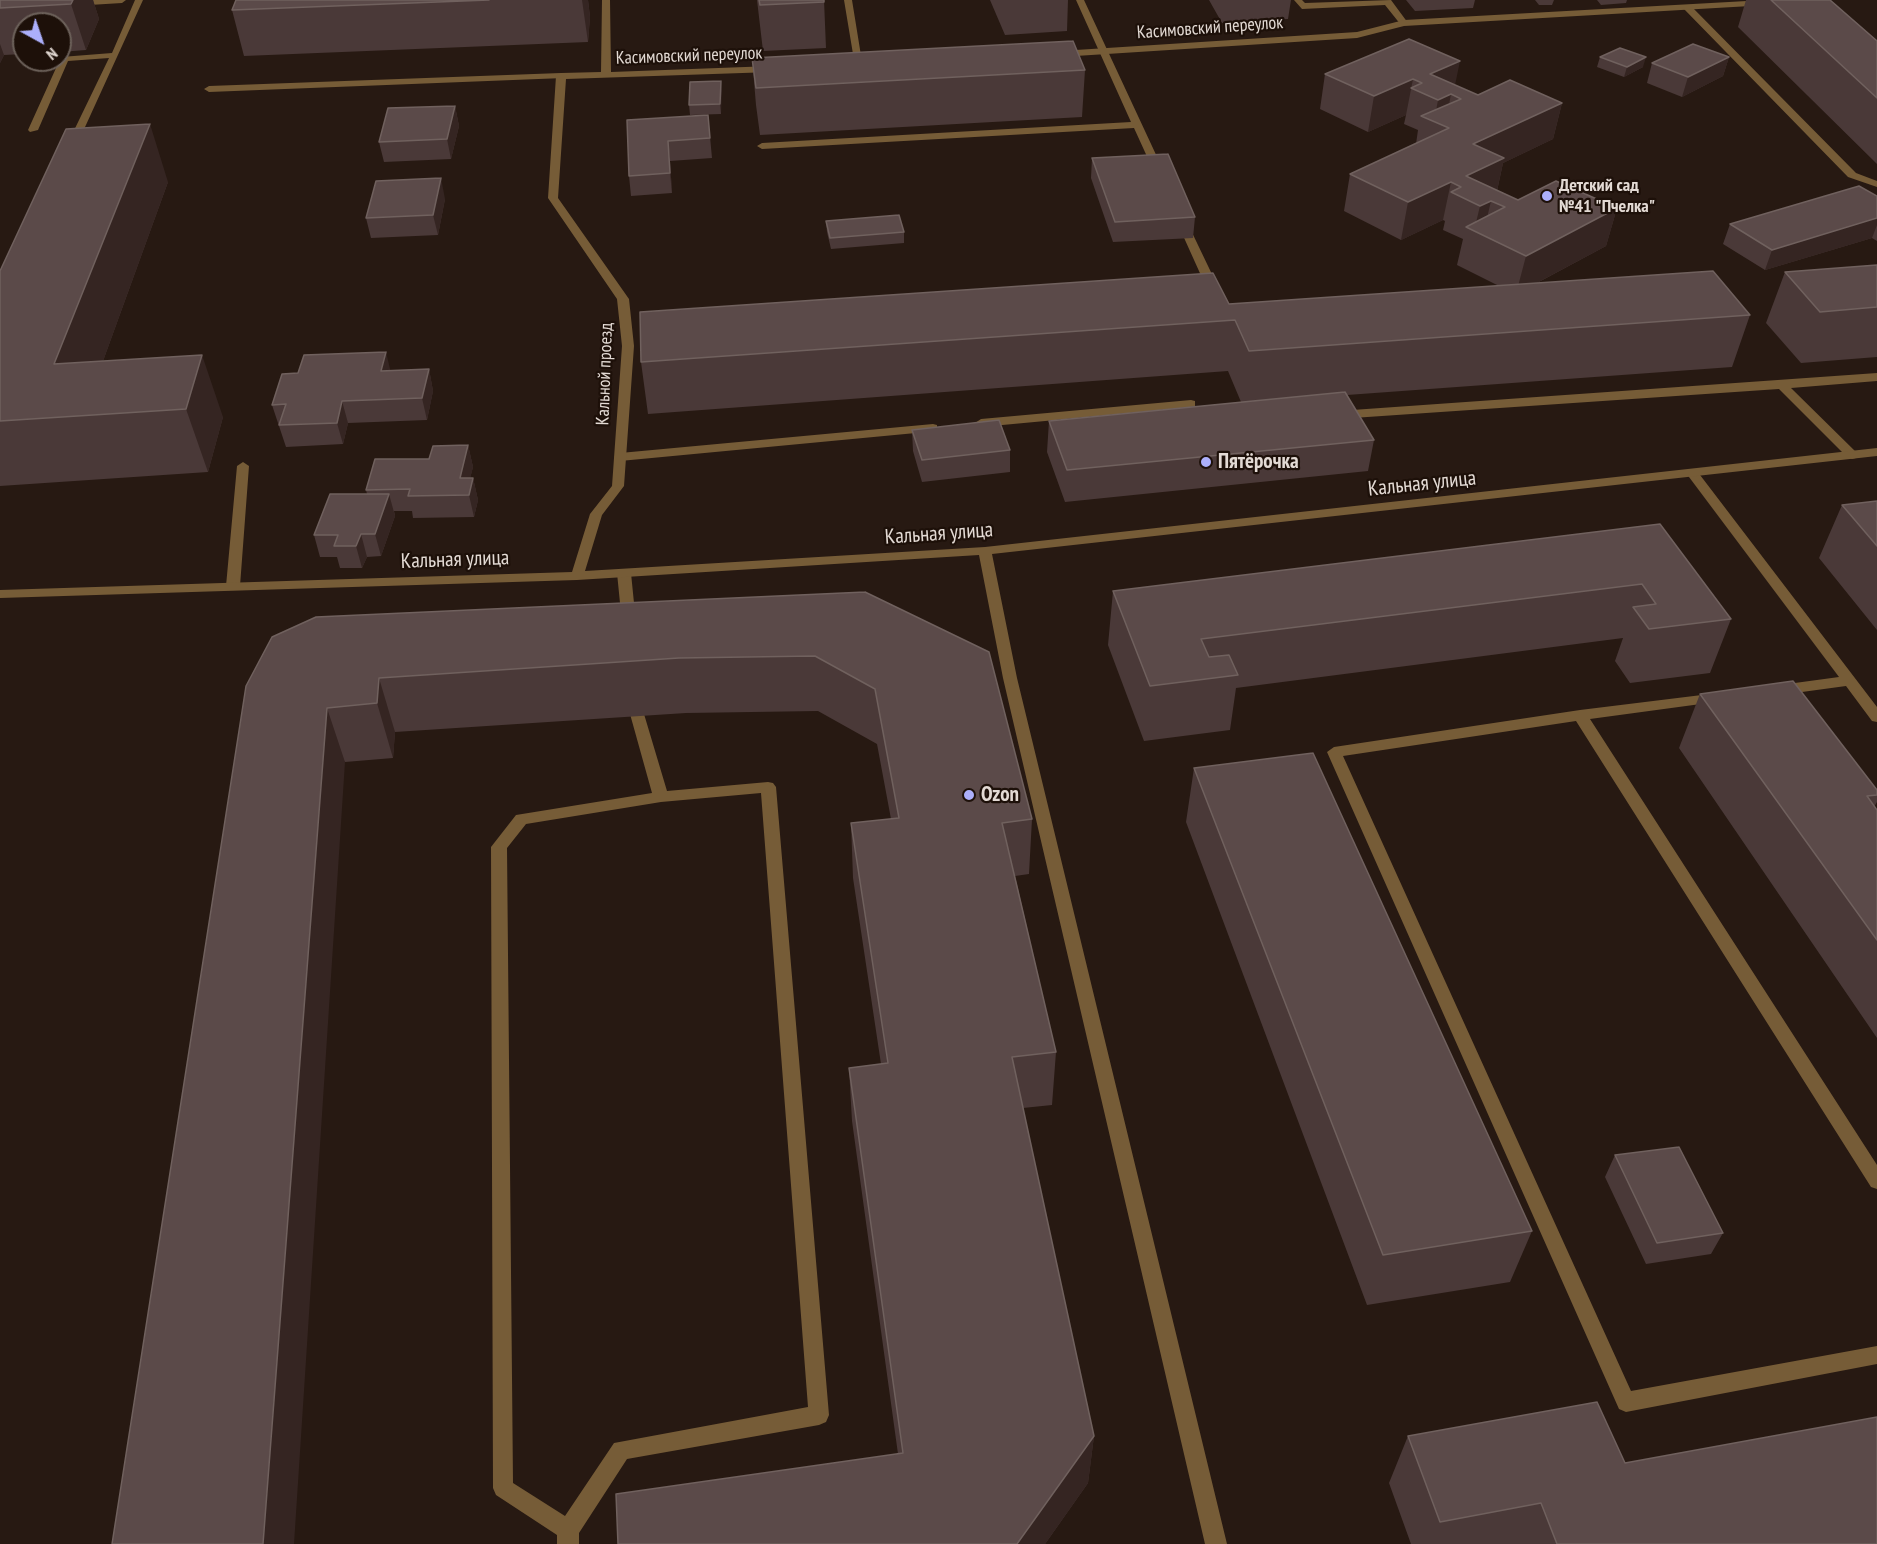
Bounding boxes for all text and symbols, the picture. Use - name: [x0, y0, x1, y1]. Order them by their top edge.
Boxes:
- north arrow: [12, 12, 72, 72]
- street label: Касимовский переулок: [1136, 12, 1284, 44]
- street label: Касимовский переулок: [615, 43, 763, 69]
- text: N: [43, 44, 62, 65]
- place label: Детский сад №41 "Пчелка": [1559, 175, 1655, 218]
- marker: Детский сад №41 "Пчелка": [1540, 189, 1554, 203]
- street label: Кальной проезд: [592, 322, 618, 426]
- place label: Пятёрочка: [1218, 449, 1299, 475]
- marker: Пятёрочка: [1199, 455, 1213, 469]
- street label: Кальная улица: [1367, 466, 1477, 502]
- street label: Кальная улица: [884, 518, 994, 550]
- street label: Кальная улица: [400, 546, 510, 574]
- place label: Ozon: [981, 782, 1019, 808]
- marker: Ozon: [962, 788, 976, 802]

